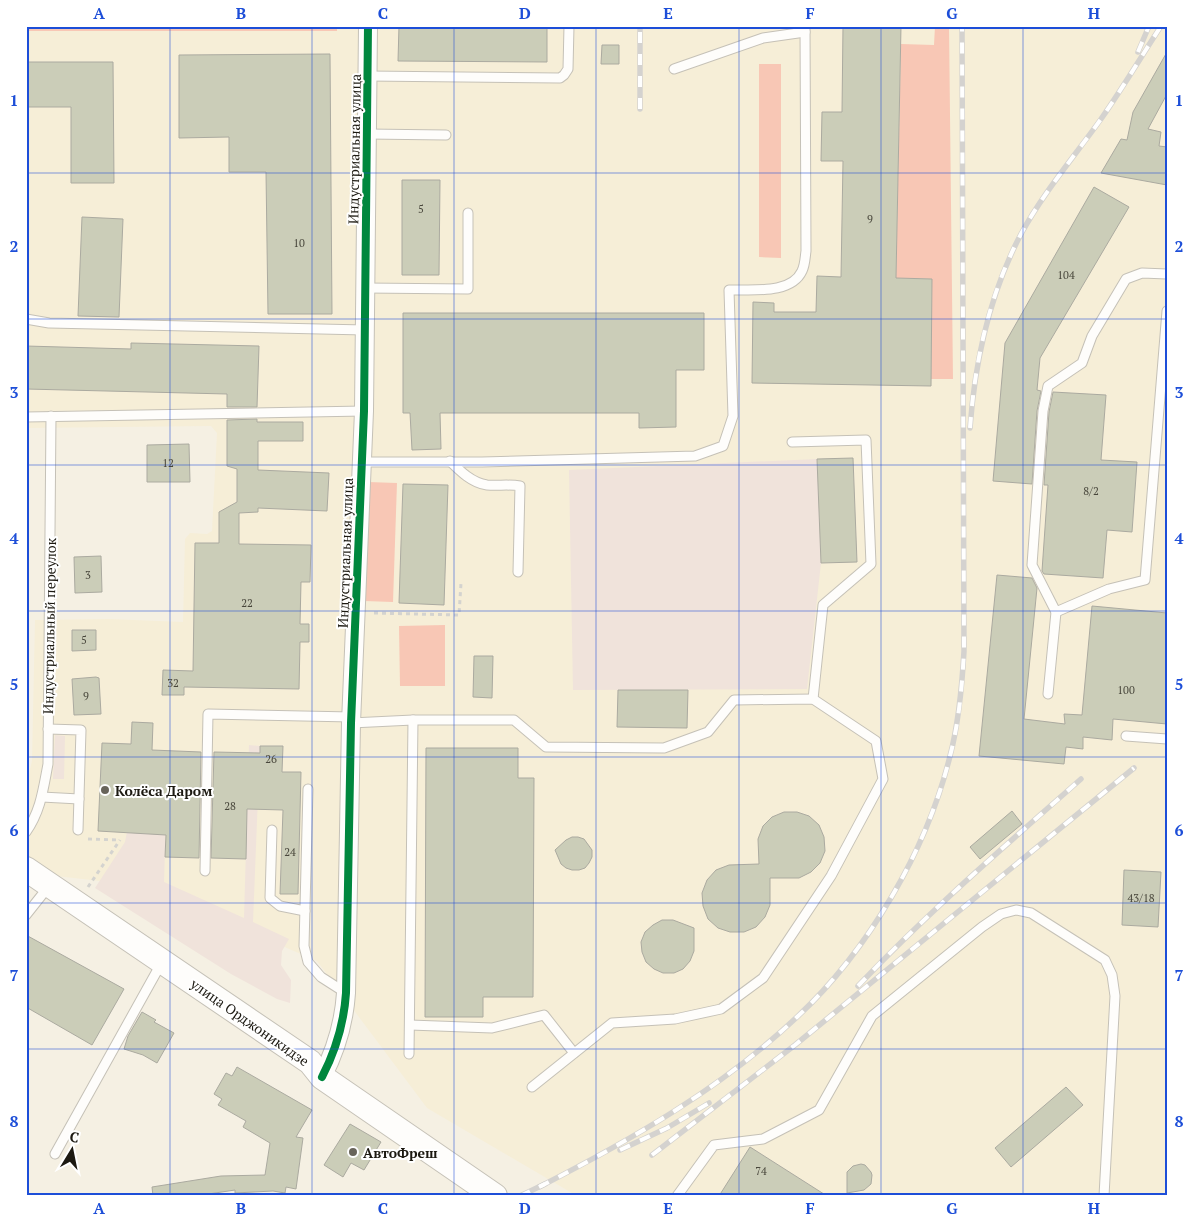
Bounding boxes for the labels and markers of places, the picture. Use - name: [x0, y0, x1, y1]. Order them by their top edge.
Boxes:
- place label: Колёса Даром: [115, 781, 212, 800]
- marker: Колёса Даром: [99, 784, 111, 796]
- place label: АвтоФреш: [363, 1143, 438, 1162]
- marker: АвтоФреш: [347, 1146, 359, 1158]

